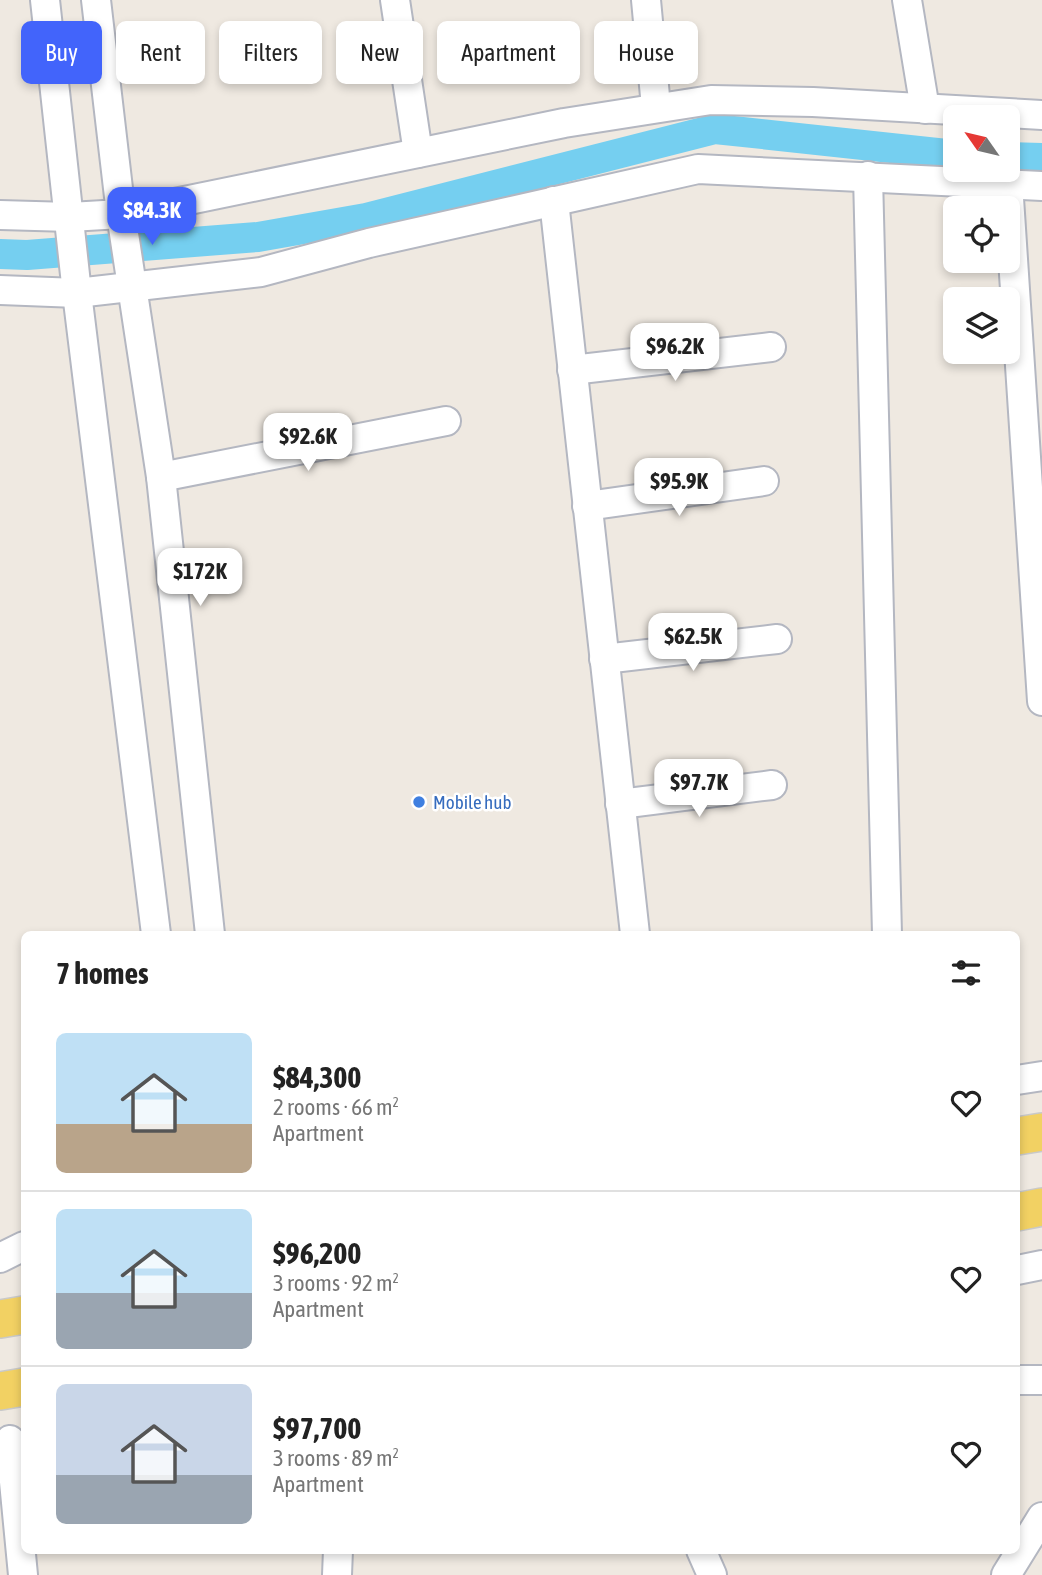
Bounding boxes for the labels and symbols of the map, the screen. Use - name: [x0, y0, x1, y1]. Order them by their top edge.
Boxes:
- north arrow: [943, 105, 1020, 182]
- pin: $84.3K: [95, 188, 209, 247]
- pin: $96.2K: [618, 324, 732, 383]
- pin: $92.6K: [251, 414, 365, 473]
- pin: $95.9K: [622, 458, 736, 518]
- pin: $172K: [151, 548, 249, 608]
- pin: $62.5K: [636, 614, 750, 673]
- pin: $97.7K: [642, 760, 756, 819]
- place label: Mobile hub: [433, 791, 512, 813]
- marker: Mobile hub: [411, 794, 427, 810]

